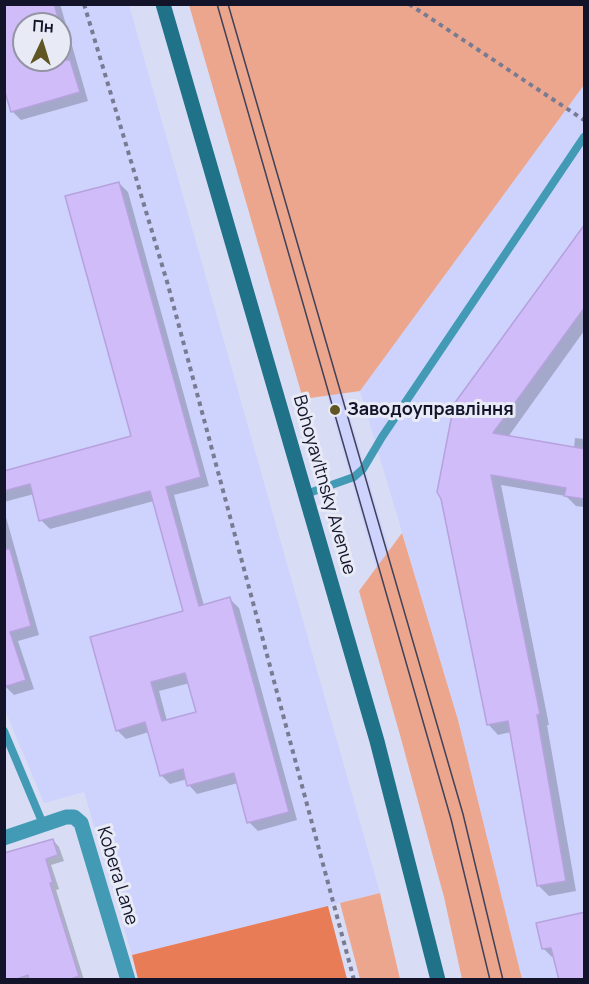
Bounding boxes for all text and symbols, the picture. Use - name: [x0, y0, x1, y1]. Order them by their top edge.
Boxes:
- north arrow: [12, 12, 72, 72]
- text: Пн: [32, 14, 55, 38]
- street label: Bohoyavltnsky Avenue: [288, 393, 360, 577]
- place label: Заводоуправління: [347, 399, 514, 421]
- marker: Заводоуправління: [328, 403, 342, 417]
- street label: Kobera Lane: [92, 824, 142, 928]

